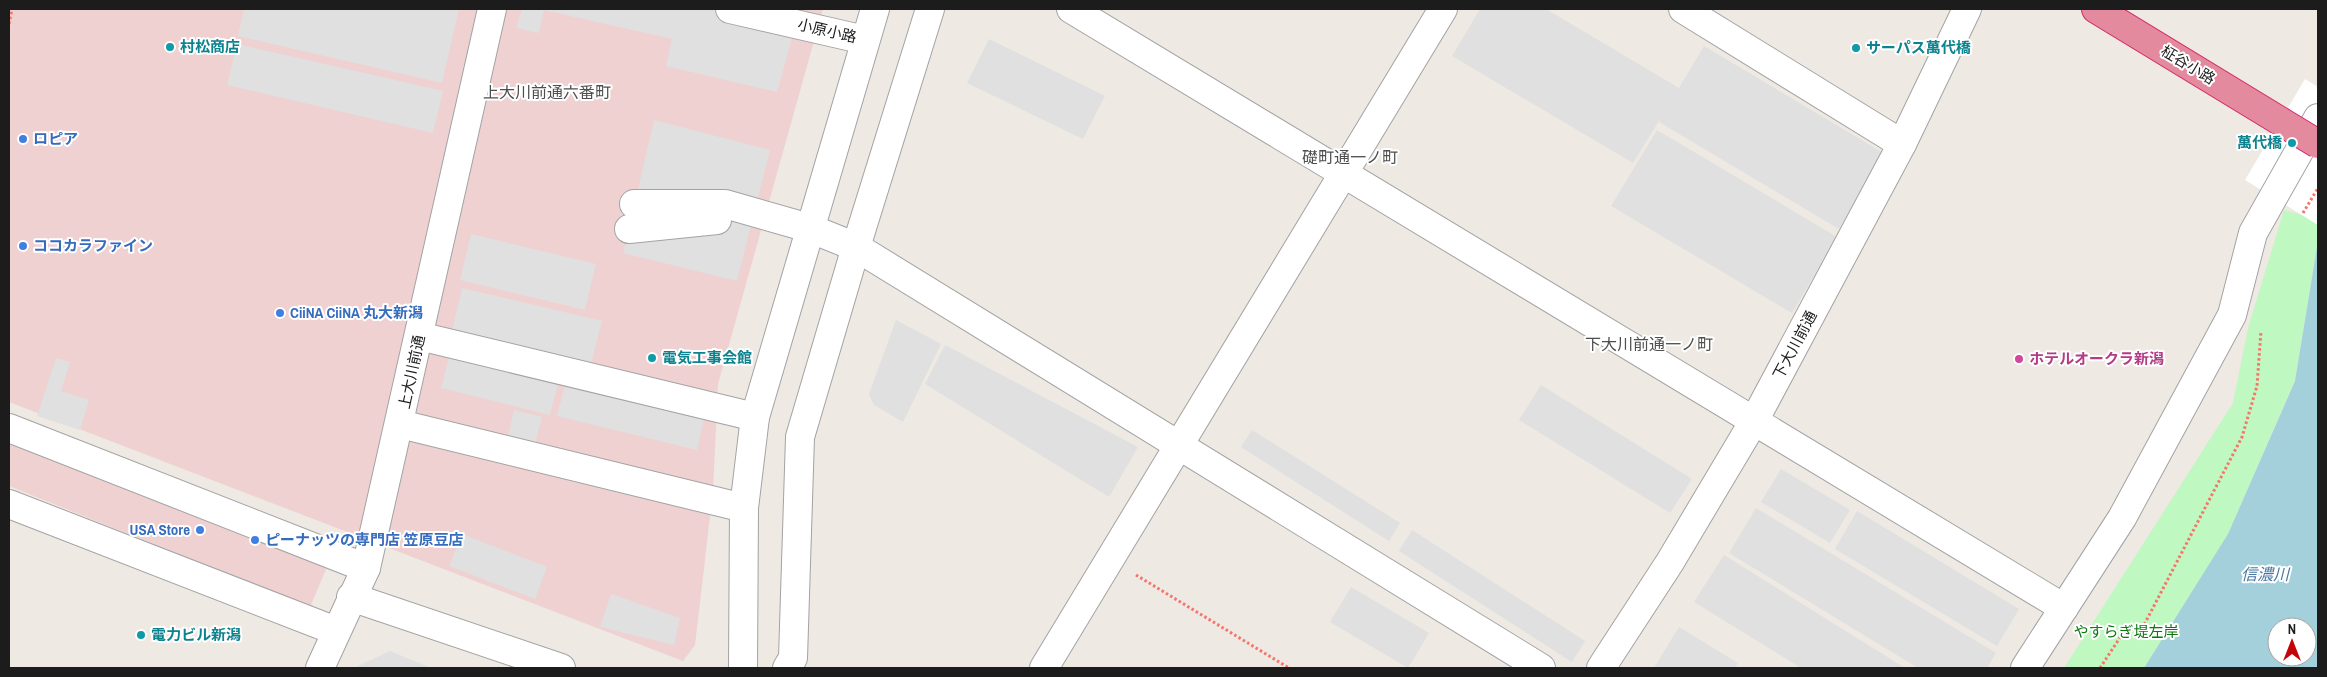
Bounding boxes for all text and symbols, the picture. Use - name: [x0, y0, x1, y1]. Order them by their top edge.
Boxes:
- street label: 小原小路: [796, 14, 859, 47]
- place label: 村松商店: [180, 36, 240, 57]
- place label: サーパス萬代橋: [1866, 37, 1972, 58]
- street label: 柾谷小路: [2157, 40, 2219, 89]
- marker: 村松商店: [164, 41, 176, 53]
- marker: サーパス萬代橋: [1850, 42, 1862, 54]
- district label: 上大川前通六番町: [483, 81, 611, 103]
- place label: ロピア: [33, 128, 78, 149]
- place label: 萬代橋: [2237, 132, 2283, 153]
- marker: ロピア: [17, 133, 29, 145]
- marker: 萬代橋: [2286, 137, 2298, 149]
- district label: 礎町通一ノ町: [1302, 146, 1398, 168]
- place label: ココカラファイン: [33, 235, 153, 256]
- marker: ココカラファイン: [17, 240, 29, 252]
- place label: CiiNA CiiNA 丸大新潟: [290, 302, 423, 323]
- marker: CiiNA CiiNA 丸大新潟: [274, 307, 286, 319]
- street label: 下大川前通: [1768, 307, 1821, 383]
- street label: 上大川前通: [393, 333, 430, 411]
- district label: 下大川前通一ノ町: [1585, 333, 1713, 355]
- place label: 電気工事会館: [662, 347, 752, 368]
- place label: ホテルオークラ新潟: [2029, 348, 2164, 369]
- marker: 電気工事会館: [646, 352, 658, 364]
- marker: ホテルオークラ新潟: [2013, 353, 2025, 365]
- place label: USA Store: [130, 519, 190, 540]
- marker: USA Store: [194, 524, 206, 536]
- place label: ピーナッツの専門店 笠原豆店: [265, 529, 463, 550]
- marker: ピーナッツの専門店 笠原豆店: [249, 534, 261, 546]
- water label: 信濃川: [2241, 563, 2291, 585]
- north arrow: [2267, 617, 2317, 667]
- text: N: [2288, 620, 2296, 638]
- park label: やすらぎ堤左岸: [2073, 621, 2179, 642]
- place label: 電力ビル新潟: [151, 624, 241, 645]
- marker: 電力ビル新潟: [135, 629, 147, 641]

